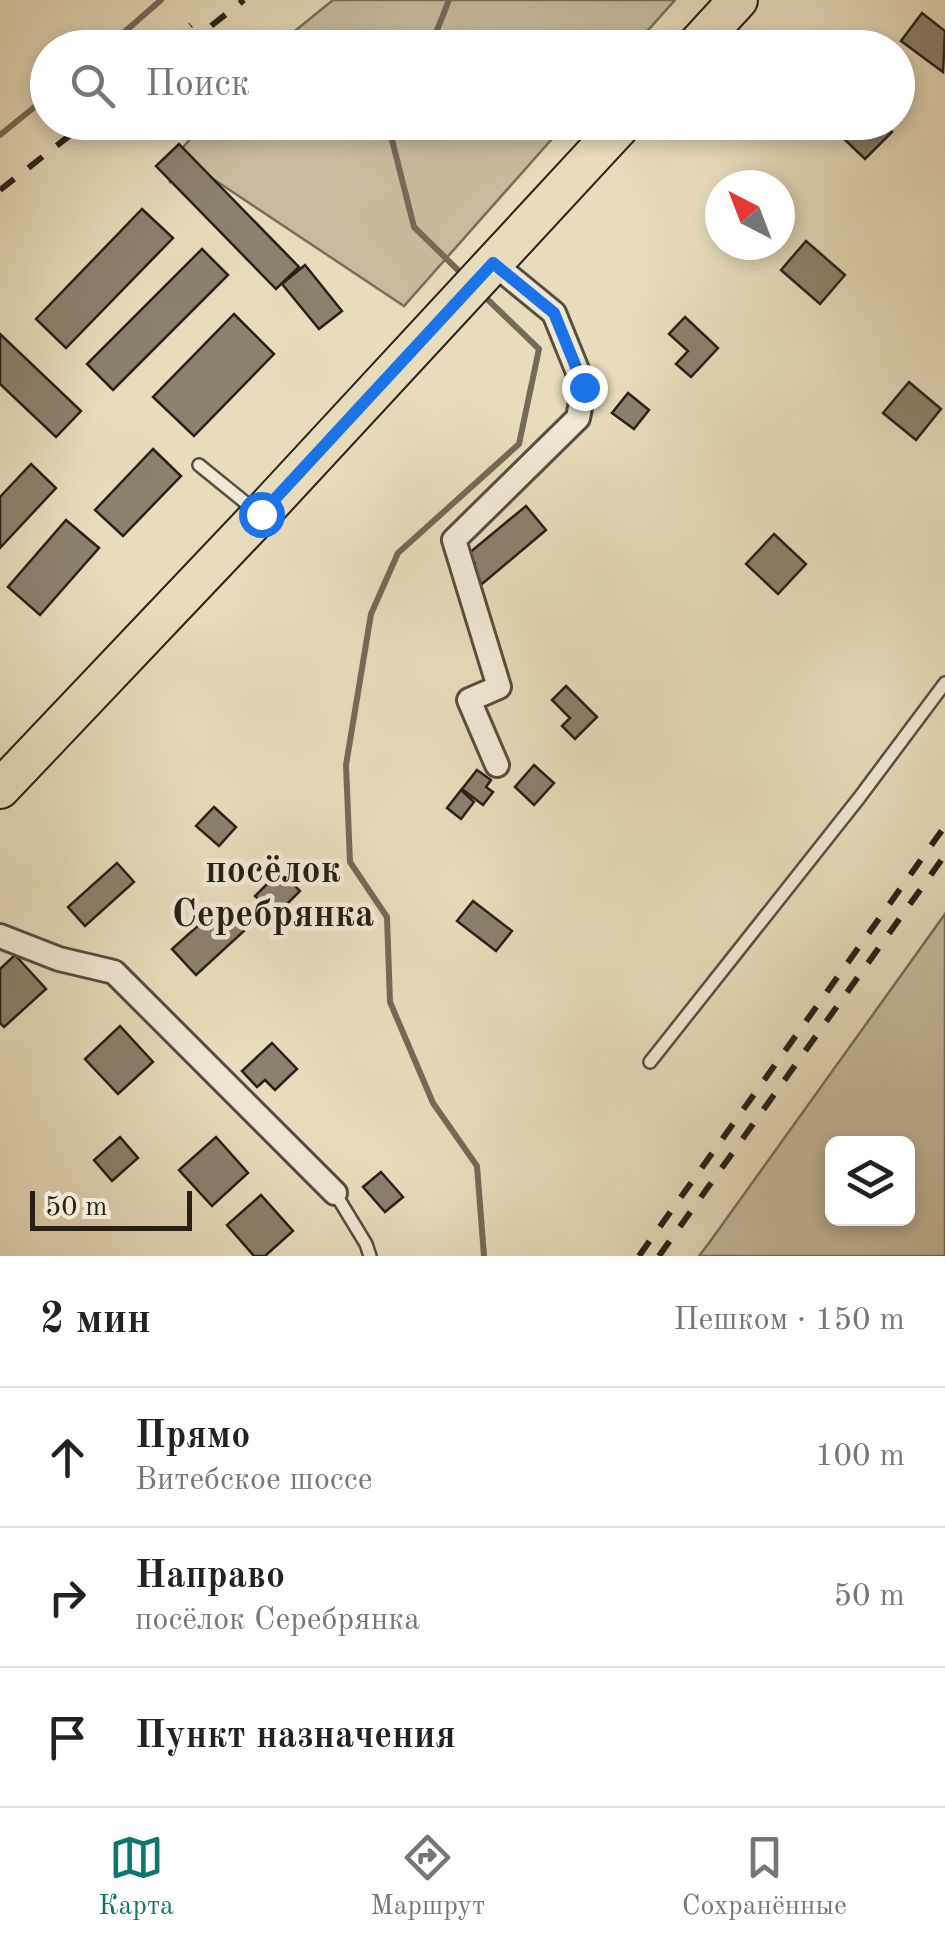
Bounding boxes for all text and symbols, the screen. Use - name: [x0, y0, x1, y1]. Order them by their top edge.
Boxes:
- search box: [30, 30, 915, 140]
- icon: search: [65, 58, 120, 113]
- text: Поиск: [145, 66, 250, 104]
- north arrow: [705, 170, 795, 260]
- route end: [562, 365, 608, 411]
- route start: [239, 492, 285, 538]
- district label: посёлок Серебрянка: [172, 853, 374, 935]
- map controls: [825, 1136, 915, 1226]
- button: layers: [825, 1136, 915, 1226]
- scale bar: [30, 1186, 192, 1230]
- text: 50 m: [45, 1194, 108, 1222]
- text: 2 мин: [40, 1300, 151, 1342]
- text: Пешком · 150 m: [673, 1305, 905, 1337]
- text: Прямо: [135, 1418, 250, 1456]
- icon: ahead: [40, 1430, 95, 1485]
- text: 100 m: [815, 1441, 905, 1473]
- text: Витебское шоссе: [135, 1465, 372, 1497]
- text: Направо: [135, 1558, 285, 1596]
- icon: right: [40, 1570, 95, 1625]
- text: 50 m: [834, 1581, 905, 1613]
- text: посёлок Серебрянка: [135, 1605, 420, 1637]
- icon: arrive: [40, 1710, 95, 1765]
- text: Пункт назначения: [135, 1718, 456, 1756]
- tab: Карта: [98, 1830, 174, 1925]
- tab: Маршрут: [370, 1830, 485, 1925]
- tab: Сохранённые: [682, 1830, 847, 1925]

